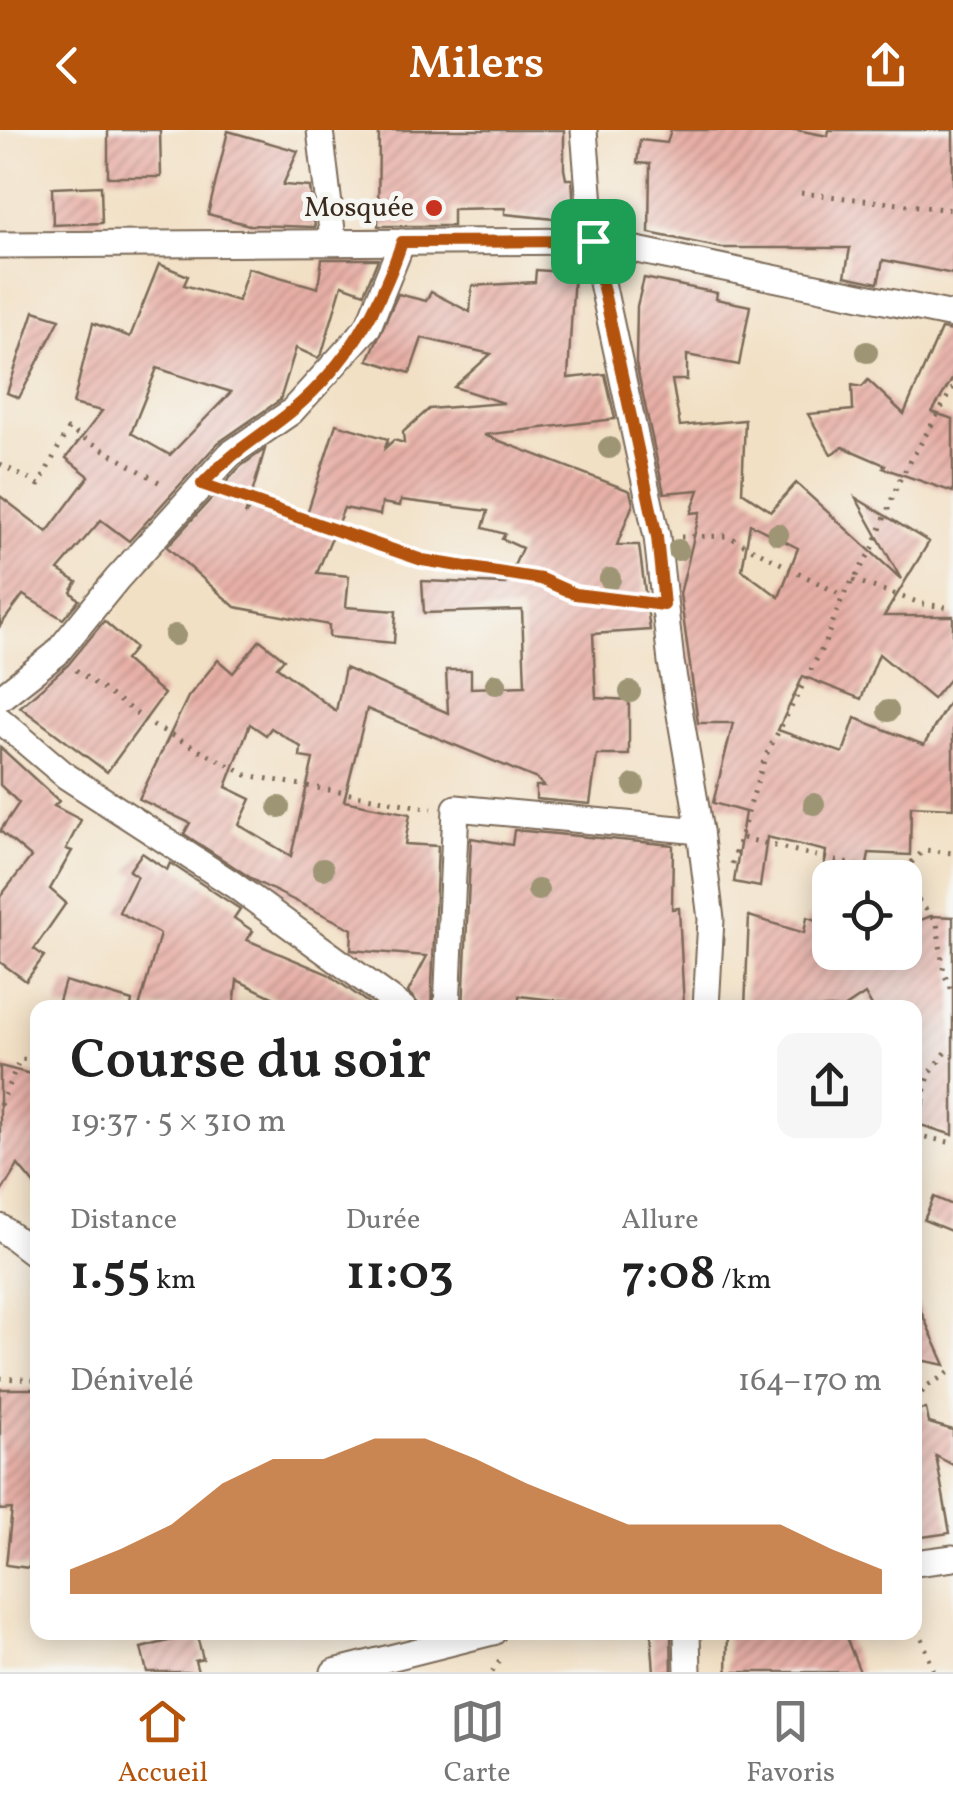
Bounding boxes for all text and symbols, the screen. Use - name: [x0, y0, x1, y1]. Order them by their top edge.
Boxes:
- text: Milers: [409, 34, 544, 97]
- icon: back: [40, 38, 95, 93]
- icon: share: [858, 38, 913, 93]
- place label: Mosquée: [304, 189, 414, 228]
- marker: Mosquée: [423, 197, 445, 219]
- pin: [551, 199, 636, 284]
- icon: arrive: [566, 214, 621, 269]
- map controls: [812, 860, 922, 970]
- button: locate: [812, 860, 922, 970]
- text: Course du soir: [70, 1025, 431, 1101]
- button: share: [777, 1033, 882, 1138]
- text: 19:37 · 5 × 310 m: [70, 1101, 286, 1145]
- text: Distance: [70, 1201, 177, 1240]
- text: Durée: [346, 1201, 420, 1240]
- text: Allure: [621, 1201, 699, 1240]
- text: 1.55: [70, 1240, 150, 1310]
- text: 11:03: [346, 1240, 454, 1310]
- text: 7:08: [621, 1240, 716, 1310]
- text: km: [150, 1261, 196, 1300]
- text: /km: [716, 1261, 772, 1300]
- text: Dénivelé: [70, 1360, 194, 1404]
- text: 164–170 m: [738, 1360, 882, 1404]
- tab: Accueil: [118, 1694, 208, 1793]
- tab: Carte: [444, 1694, 510, 1793]
- tab: Favoris: [746, 1694, 835, 1793]

